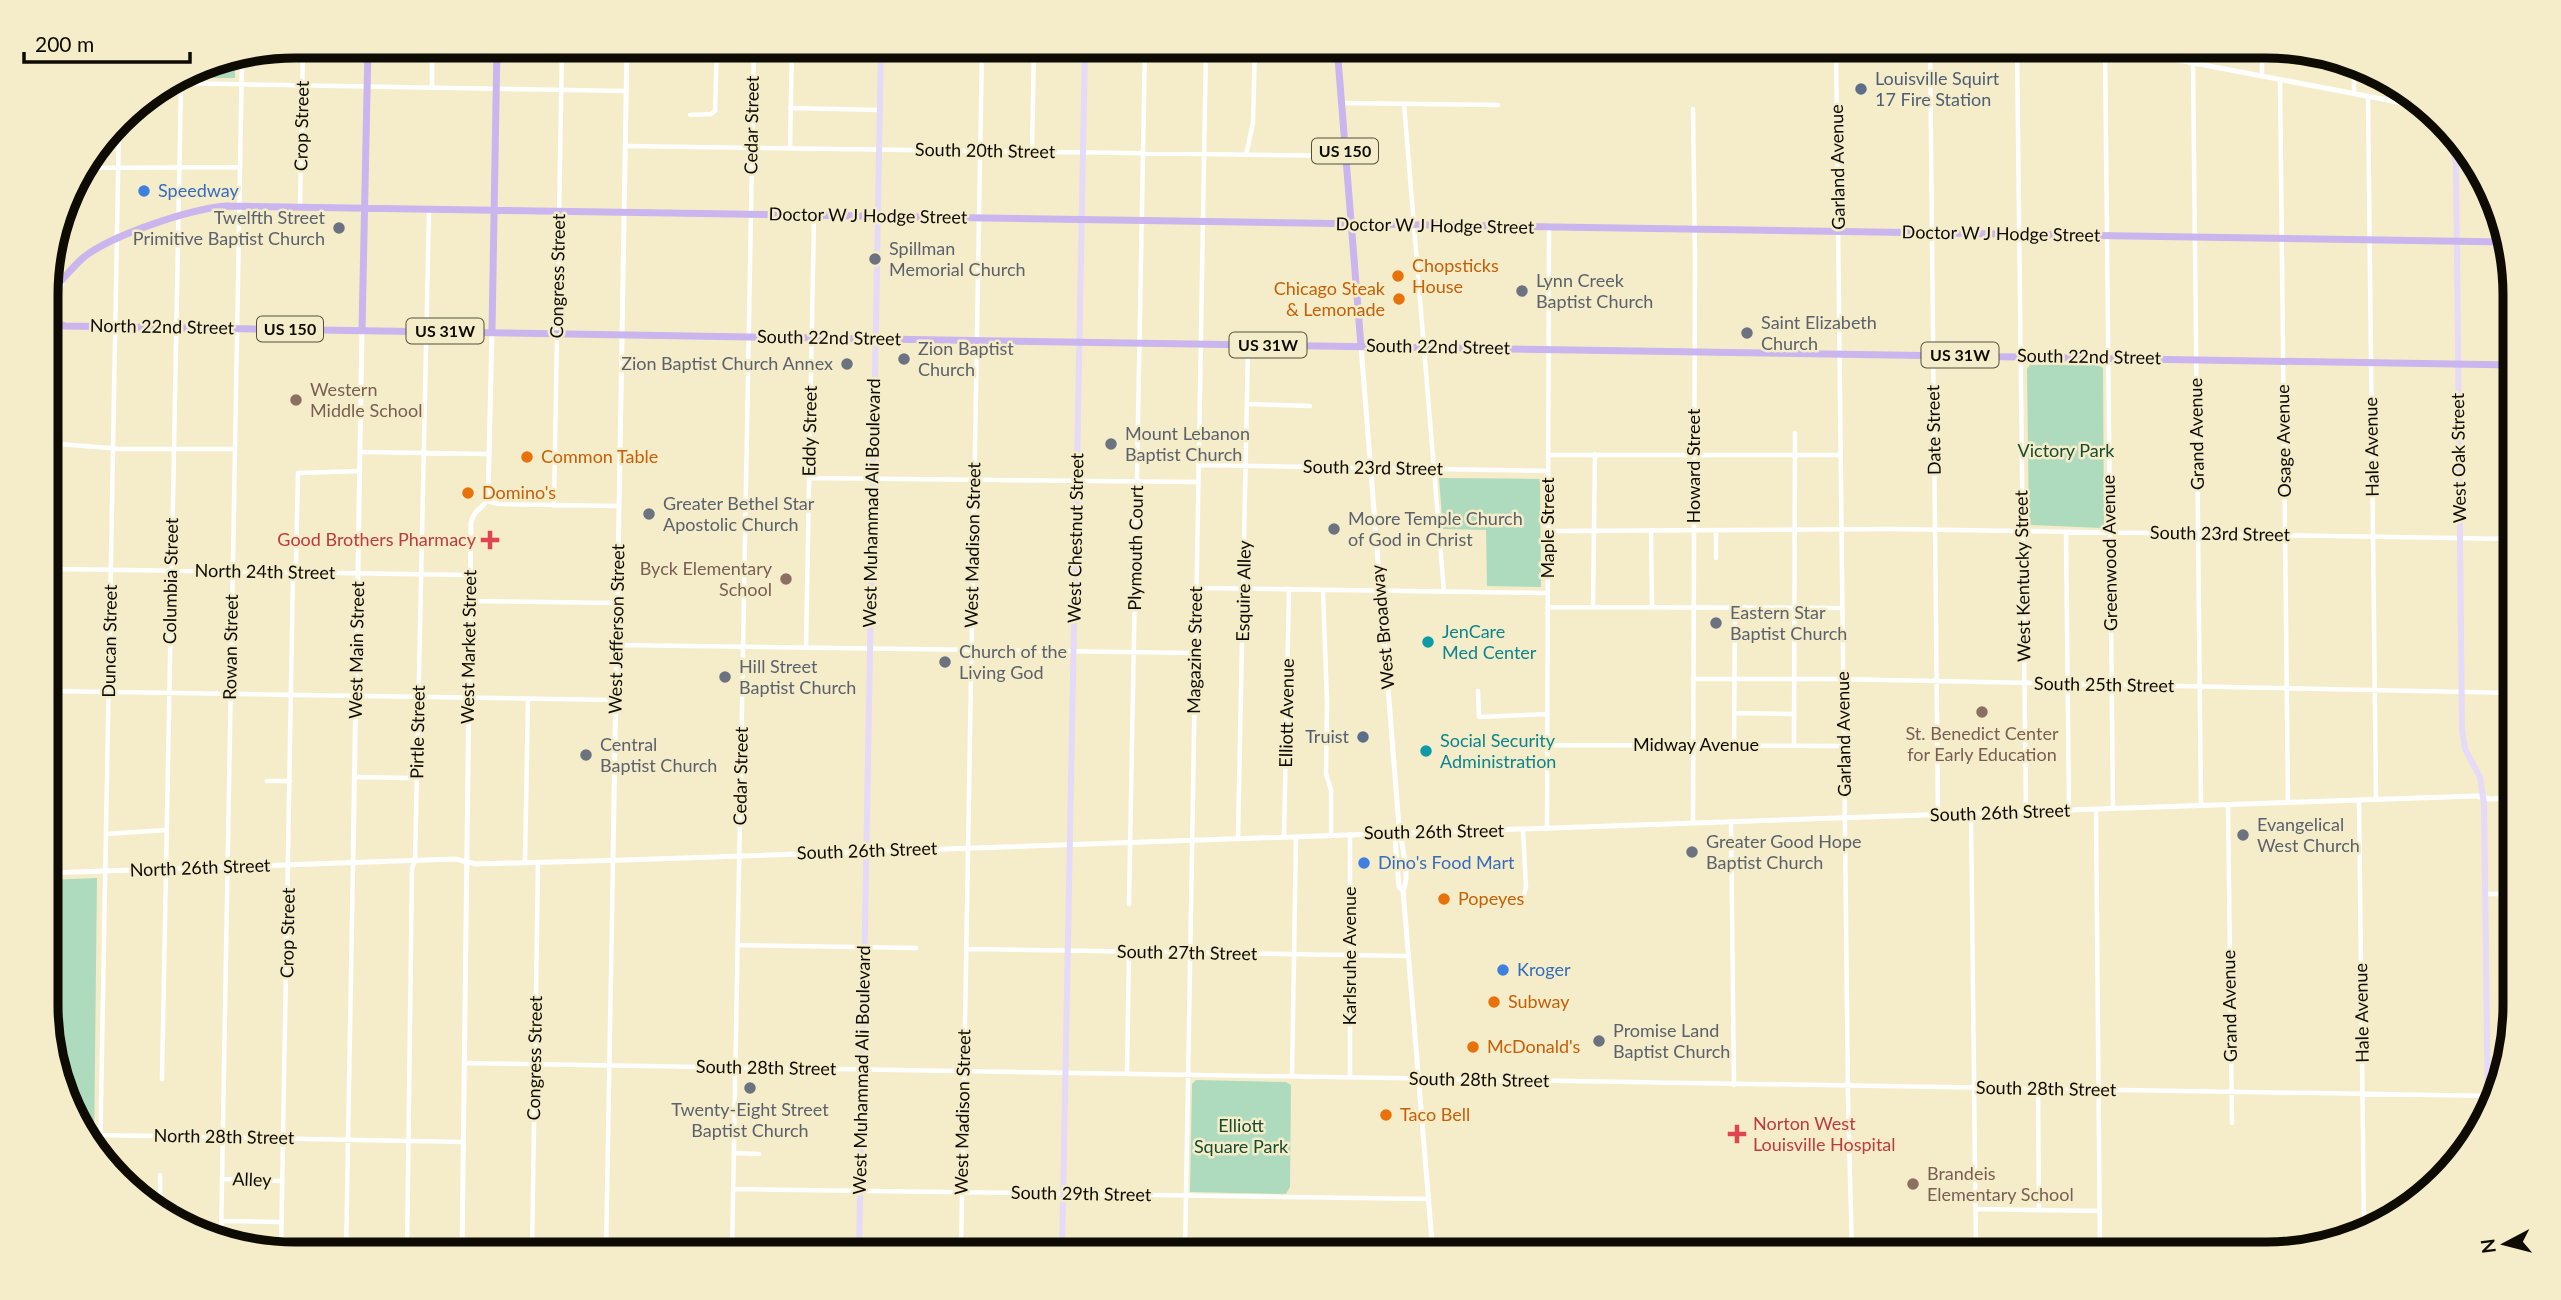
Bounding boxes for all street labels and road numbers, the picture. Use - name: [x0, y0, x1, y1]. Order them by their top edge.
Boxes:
- street label: Cedar Street: [739, 75, 763, 174]
- street label: Crop Street: [289, 80, 313, 171]
- street label: Garland Avenue: [1825, 104, 1849, 230]
- street label: South 20th Street: [915, 138, 1056, 162]
- road number: US 150: [1312, 139, 1378, 164]
- street label: Doctor W J Hodge Street: [768, 202, 968, 228]
- street label: Doctor W J Hodge Street: [1335, 212, 1535, 238]
- street label: Congress Street: [545, 213, 569, 339]
- street label: Doctor W J Hodge Street: [1901, 220, 2101, 246]
- street label: North 22nd Street: [90, 314, 235, 338]
- road number: US 150: [257, 316, 323, 342]
- road number: US 31W: [406, 318, 484, 344]
- street label: South 22nd Street: [757, 325, 902, 349]
- road number: US 31W: [1230, 332, 1306, 358]
- street label: South 22nd Street: [1366, 334, 1511, 358]
- road number: US 31W: [1922, 342, 1998, 368]
- street label: South 22nd Street: [2017, 344, 2162, 368]
- street label: West Muhammad Ali Boulevard: [858, 378, 884, 628]
- street label: Grand Avenue: [2184, 378, 2208, 490]
- street label: Date Street: [1921, 384, 1945, 475]
- street label: Osage Avenue: [2271, 384, 2295, 498]
- street label: Eddy Street: [797, 385, 821, 477]
- street label: West Oak Street: [2446, 392, 2470, 523]
- street label: Hale Avenue: [2359, 397, 2383, 497]
- street label: Howard Street: [1682, 408, 1704, 523]
- street label: West Chestnut Street: [1063, 452, 1087, 623]
- street label: South 23rd Street: [1303, 455, 1444, 479]
- street label: West Madison Street: [960, 461, 984, 628]
- street label: Greenwood Avenue: [2097, 475, 2121, 631]
- street label: Maple Street: [1536, 477, 1558, 579]
- street label: Plymouth Court: [1123, 484, 1147, 611]
- street label: West Kentucky Street: [2009, 489, 2034, 662]
- street label: Columbia Street: [158, 517, 182, 644]
- street label: South 23rd Street: [2150, 521, 2291, 545]
- street label: Esquire Alley: [1231, 539, 1255, 642]
- street label: West Jefferson Street: [604, 543, 628, 714]
- street label: North 24th Street: [194, 559, 336, 583]
- street label: West Broadway: [1366, 563, 1398, 690]
- street label: West Market Street: [456, 569, 480, 724]
- street label: West Main Street: [344, 580, 368, 719]
- street label: Duncan Street: [97, 584, 121, 698]
- street label: Magazine Street: [1182, 585, 1206, 714]
- street label: Rowan Street: [218, 593, 242, 700]
- street label: Elliott Avenue: [1274, 658, 1298, 768]
- street label: Garland Avenue: [1831, 671, 1855, 797]
- street label: South 25th Street: [2034, 672, 2175, 696]
- street label: Pirtle Street: [405, 684, 429, 779]
- street label: Cedar Street: [728, 726, 752, 825]
- street label: Midway Avenue: [1633, 733, 1759, 755]
- street label: South 26th Street: [1929, 799, 2071, 825]
- street label: South 26th Street: [1364, 819, 1505, 843]
- street label: South 26th Street: [796, 837, 938, 863]
- street label: North 26th Street: [129, 854, 271, 880]
- street label: Karlsruhe Avenue: [1338, 886, 1360, 1026]
- street label: Crop Street: [275, 887, 299, 978]
- street label: South 27th Street: [1117, 940, 1258, 964]
- street label: West Muhammad Ali Boulevard: [848, 945, 874, 1195]
- street label: Grand Avenue: [2217, 950, 2241, 1062]
- street label: Hale Avenue: [2349, 963, 2373, 1063]
- street label: Congress Street: [522, 995, 546, 1121]
- street label: West Madison Street: [950, 1028, 974, 1195]
- street label: South 28th Street: [696, 1055, 837, 1079]
- street label: South 28th Street: [1409, 1067, 1550, 1091]
- street label: South 28th Street: [1976, 1076, 2117, 1100]
- street label: North 28th Street: [153, 1124, 295, 1148]
- street label: Alley: [232, 1167, 273, 1191]
- street label: South 29th Street: [1011, 1181, 1152, 1205]

